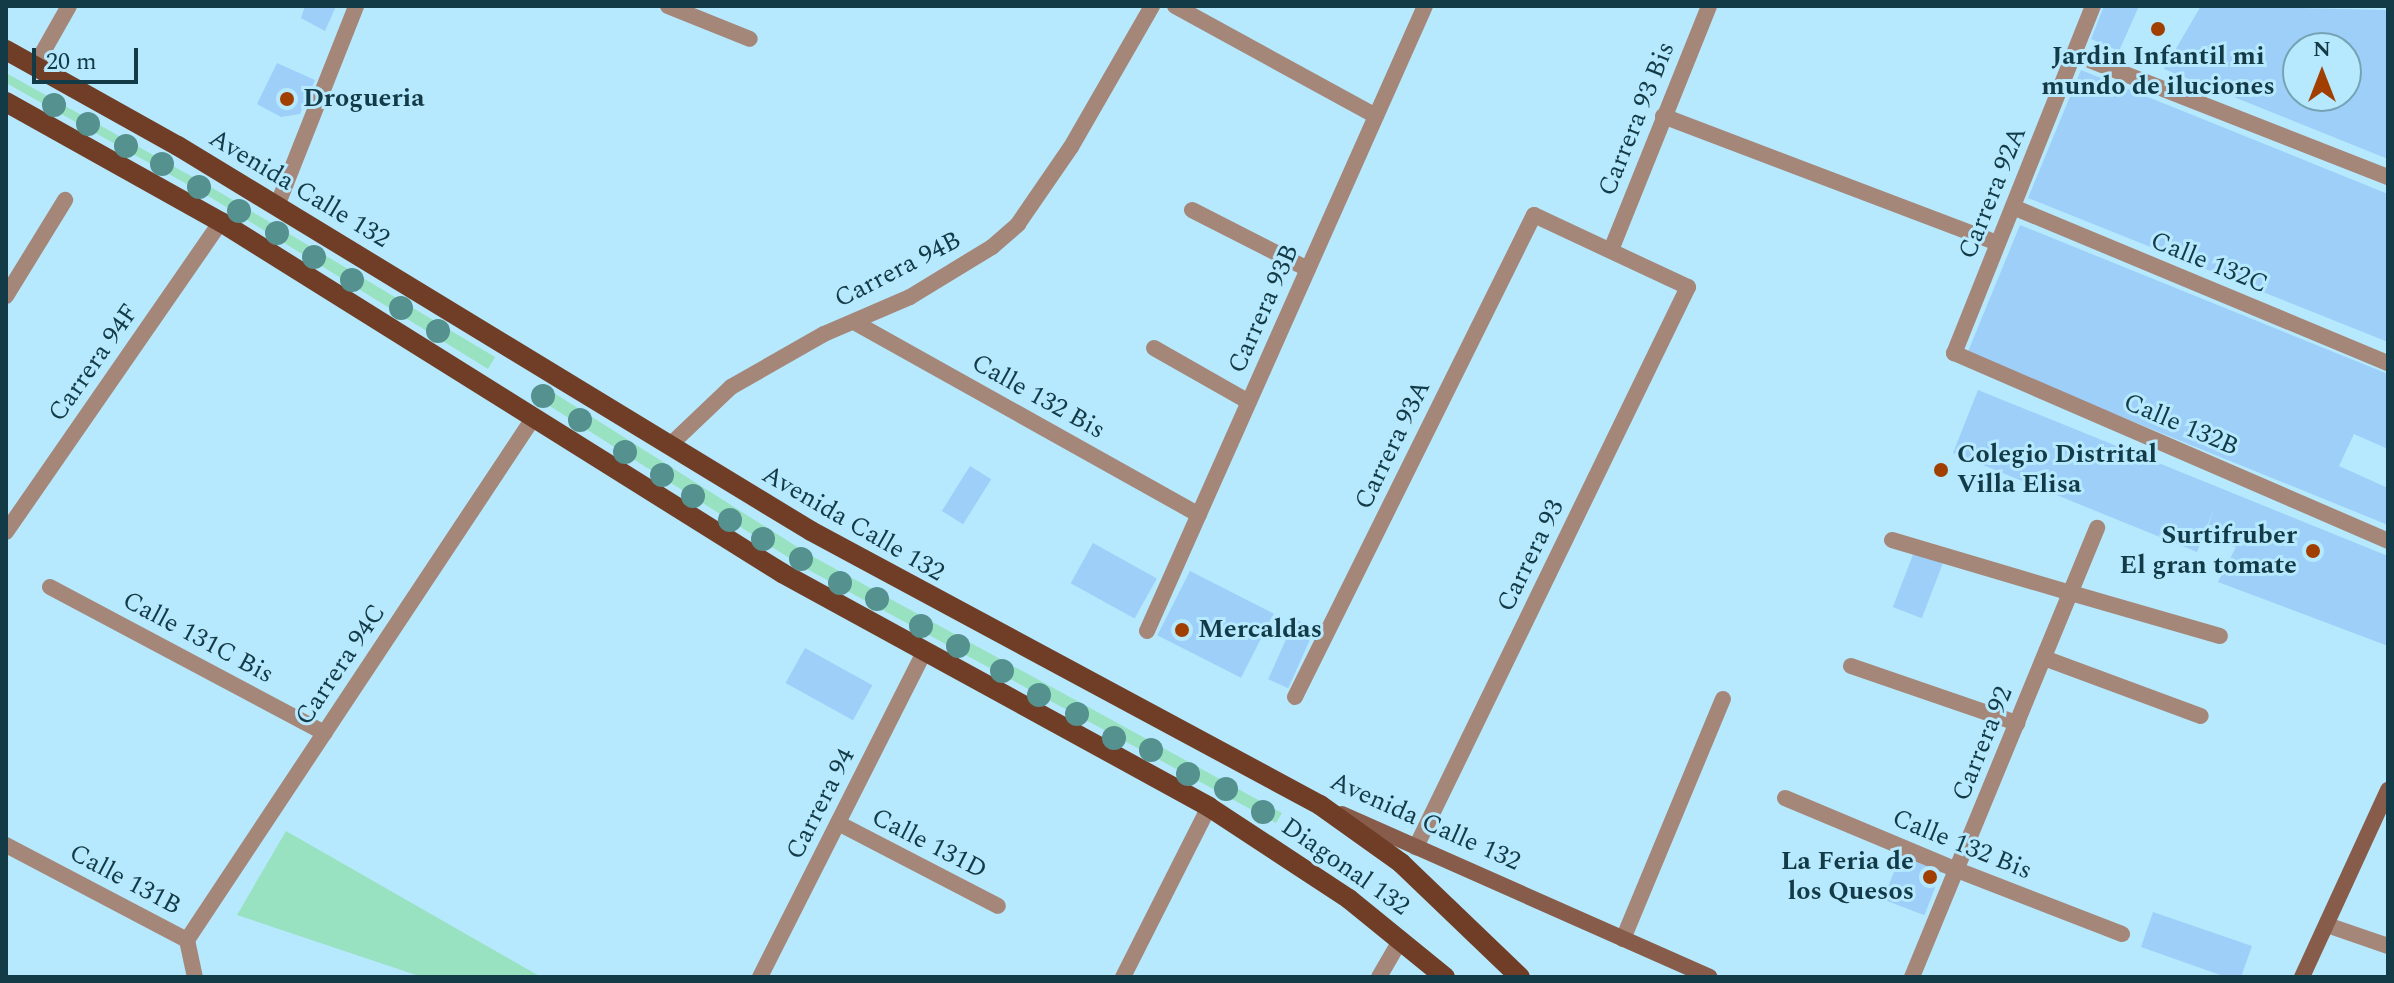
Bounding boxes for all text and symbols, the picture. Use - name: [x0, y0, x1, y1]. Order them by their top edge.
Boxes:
- marker: Jardin Infantil mi mundo de iluciones: [2149, 20, 2167, 38]
- scale bar: [36, 32, 142, 82]
- north arrow: [2282, 32, 2362, 112]
- text: N: [2313, 33, 2331, 66]
- street label: Carrera 93 Bis: [1592, 37, 1682, 201]
- place label: Jardin Infantil mi mundo de iluciones: [2041, 41, 2275, 102]
- text: 20 m: [46, 44, 97, 80]
- place label: Drogueria: [303, 83, 425, 115]
- marker: Drogueria: [278, 90, 296, 108]
- street label: Carrera 92A: [1952, 122, 2034, 264]
- street label: Avenida Calle 132: [203, 123, 395, 255]
- street label: Carrera 94B: [830, 225, 966, 315]
- street label: Calle 132C: [2146, 225, 2272, 301]
- street label: Carrera 93B: [1222, 240, 1306, 378]
- street label: Carrera 94F: [42, 298, 146, 428]
- street label: Calle 132 Bis: [966, 348, 1110, 446]
- street label: Carrera 93A: [1348, 375, 1438, 515]
- street label: Calle 132B: [2119, 387, 2243, 463]
- place label: Colegio Distrital Villa Elisa: [1957, 439, 2157, 500]
- street label: Avenida Calle 132: [756, 459, 950, 589]
- marker: Colegio Distrital Villa Elisa: [1932, 461, 1950, 479]
- street label: Carrera 93: [1491, 495, 1571, 617]
- place label: Surtifruber El gran tomate: [2120, 520, 2297, 582]
- marker: Surtifruber El gran tomate: [2304, 542, 2322, 560]
- street label: Calle 131C Bis: [117, 585, 279, 691]
- street label: Carrera 94C: [289, 598, 393, 732]
- place label: Mercaldas: [1198, 614, 1322, 646]
- marker: Mercaldas: [1173, 621, 1191, 639]
- street label: Carrera 92: [1946, 682, 2020, 806]
- street label: Carrera 94: [780, 743, 862, 865]
- street label: Avenida Calle 132: [1325, 766, 1525, 878]
- street label: Calle 131D: [866, 802, 992, 886]
- street label: Calle 132 Bis: [1888, 803, 2036, 887]
- street label: Diagonal 132: [1275, 811, 1415, 923]
- street label: Calle 131B: [64, 838, 186, 922]
- place label: La Feria de los Quesos: [1781, 846, 1914, 908]
- marker: La Feria de los Quesos: [1921, 868, 1939, 886]

